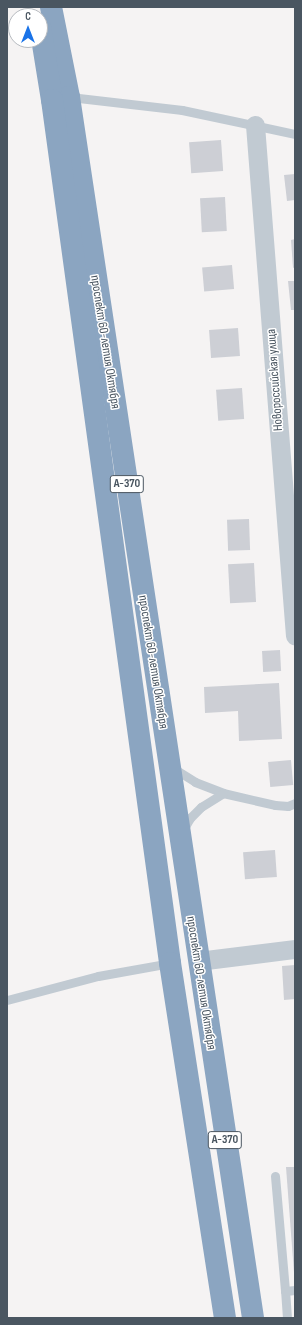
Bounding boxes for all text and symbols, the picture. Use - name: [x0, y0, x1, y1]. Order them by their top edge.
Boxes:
- north arrow: [8, 8, 48, 48]
- text: С: [25, 10, 31, 23]
- street label: проспект 60-летия Октября: [87, 274, 123, 410]
- street label: Новороссийская улица: [264, 328, 286, 432]
- road number: А-370: [109, 474, 145, 494]
- street label: проспект 60-летия Октября: [135, 594, 171, 730]
- street label: проспект 60-летия Октября: [183, 915, 219, 1051]
- road number: А-370: [207, 1130, 243, 1150]

